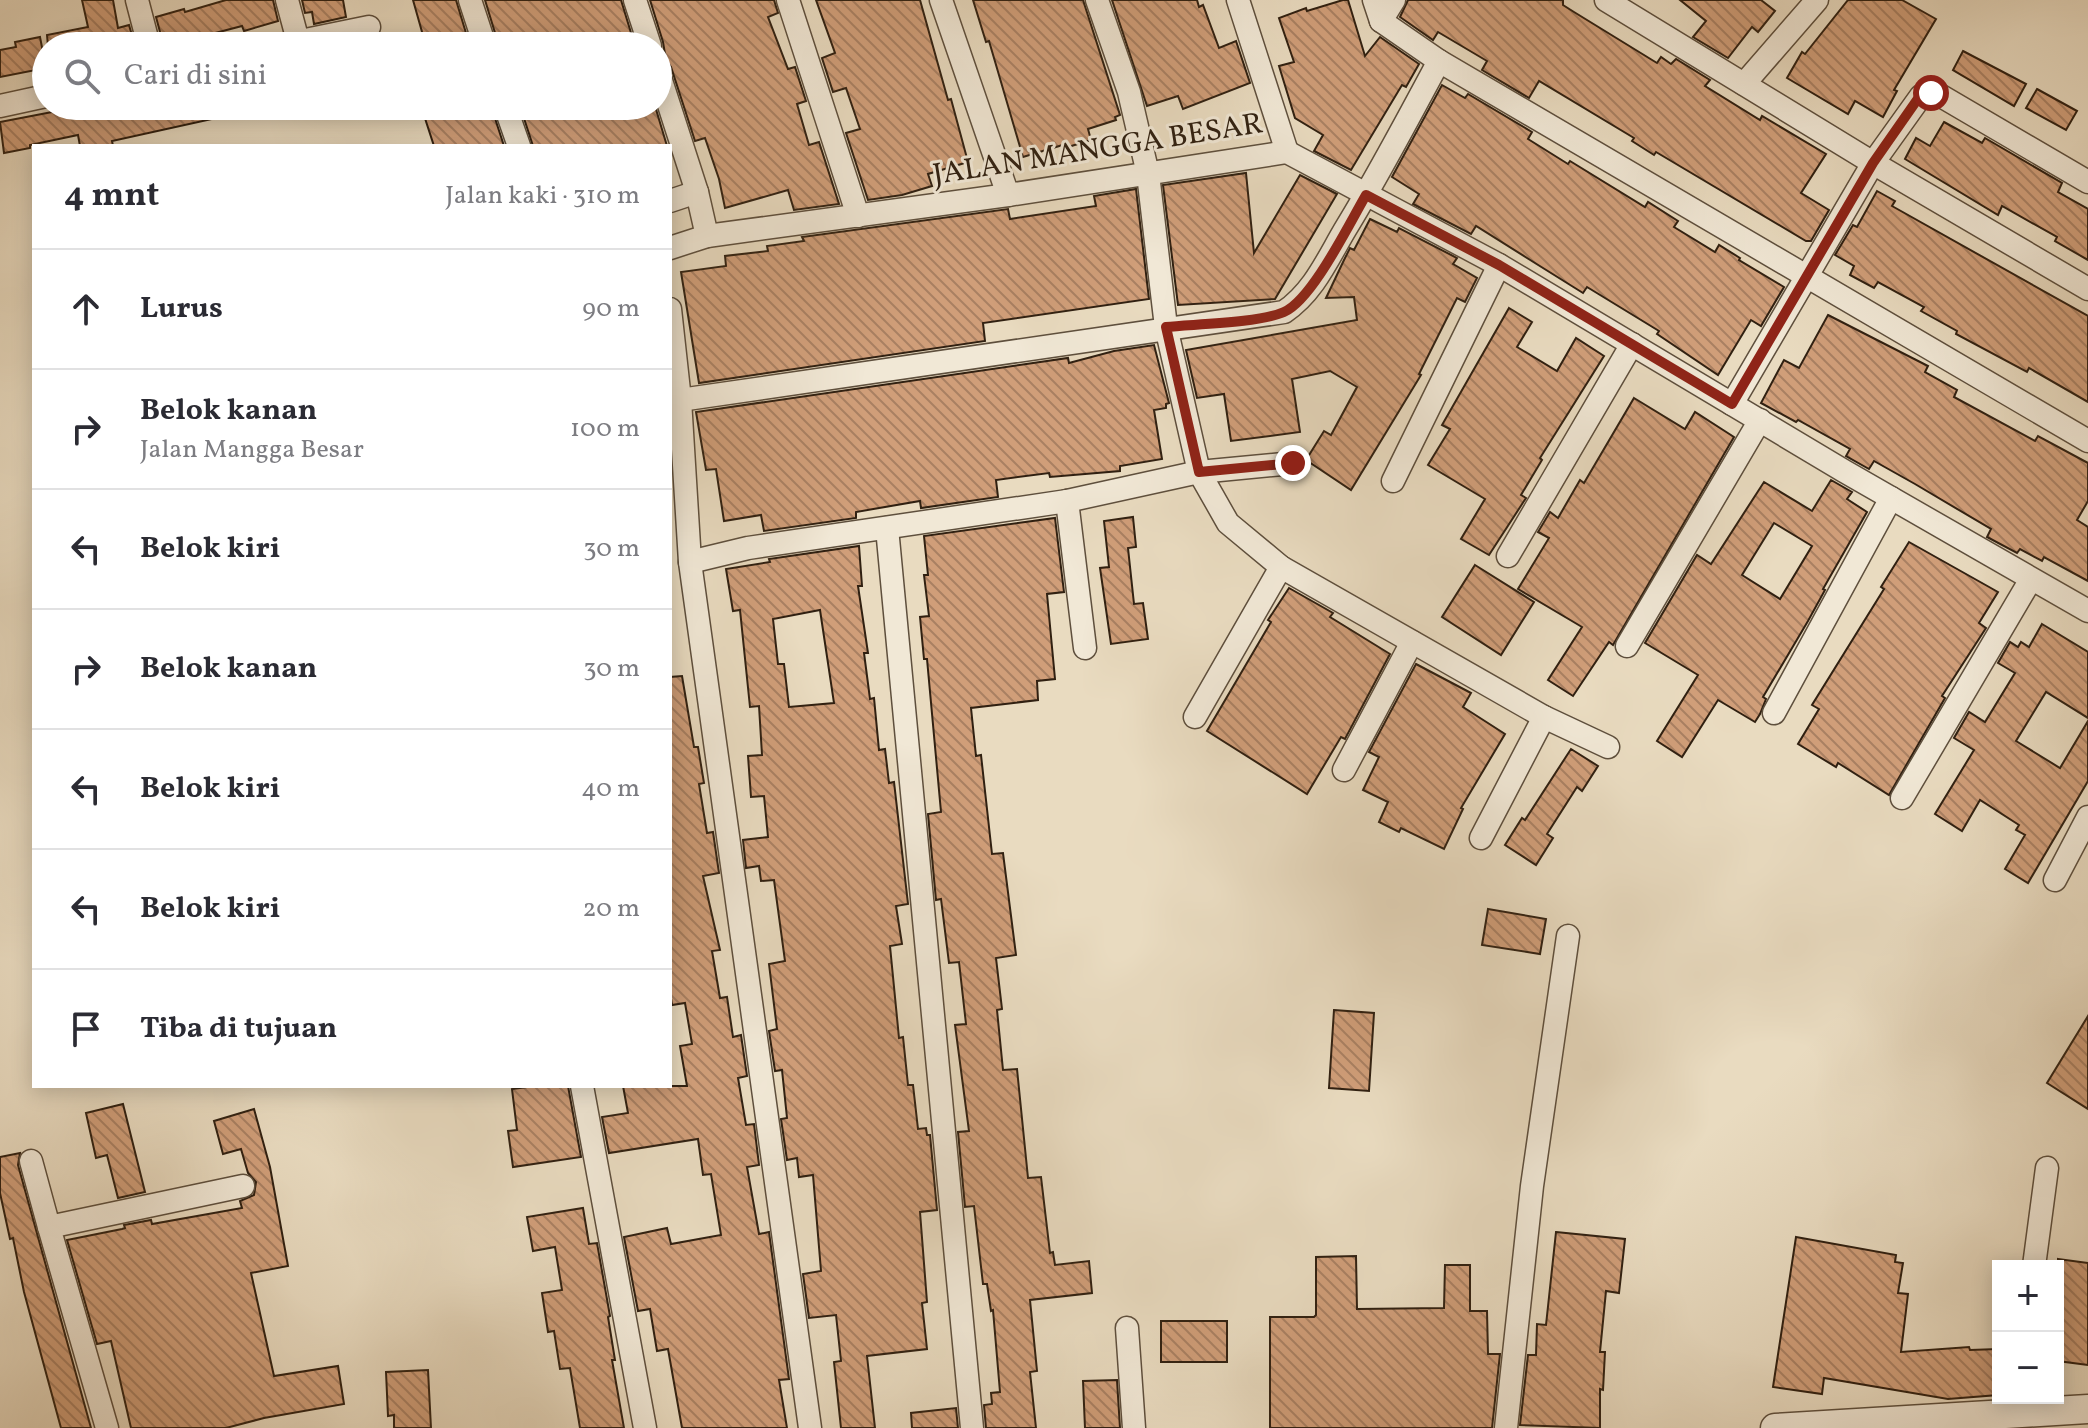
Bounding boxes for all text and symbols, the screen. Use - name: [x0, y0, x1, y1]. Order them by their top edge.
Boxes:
- search box: [32, 32, 672, 120]
- icon: search: [60, 54, 104, 98]
- text: Cari di sini: [124, 55, 267, 97]
- route start: [1913, 75, 1949, 111]
- street label: JALAN MANGGA BESAR: [930, 103, 1266, 197]
- text: 4 mnt: [64, 173, 159, 220]
- text: Jalan kaki · 310 m: [445, 178, 640, 214]
- icon: ahead: [64, 287, 108, 331]
- text: Lurus: [140, 288, 223, 330]
- text: 90 m: [582, 291, 640, 327]
- text: Belok kanan: [140, 390, 317, 432]
- icon: right: [64, 407, 108, 451]
- text: 100 m: [570, 411, 640, 447]
- text: Jalan Mangga Besar: [140, 432, 364, 468]
- route end: [1275, 445, 1311, 481]
- icon: left: [64, 527, 108, 571]
- text: Belok kiri: [140, 528, 280, 570]
- text: 30 m: [583, 531, 640, 567]
- icon: right: [64, 647, 108, 691]
- text: Belok kanan: [140, 648, 317, 690]
- text: 30 m: [583, 651, 640, 687]
- icon: left: [64, 767, 108, 811]
- text: Belok kiri: [140, 768, 280, 810]
- text: 40 m: [581, 771, 640, 807]
- icon: left: [64, 887, 108, 931]
- text: Belok kiri: [140, 888, 280, 930]
- text: 20 m: [582, 891, 640, 927]
- icon: arrive: [64, 1007, 108, 1051]
- text: Tiba di tujuan: [140, 1008, 337, 1050]
- map controls: [1992, 1260, 2064, 1404]
- button: +: [1992, 1260, 2064, 1332]
- button: −: [1992, 1332, 2064, 1404]

